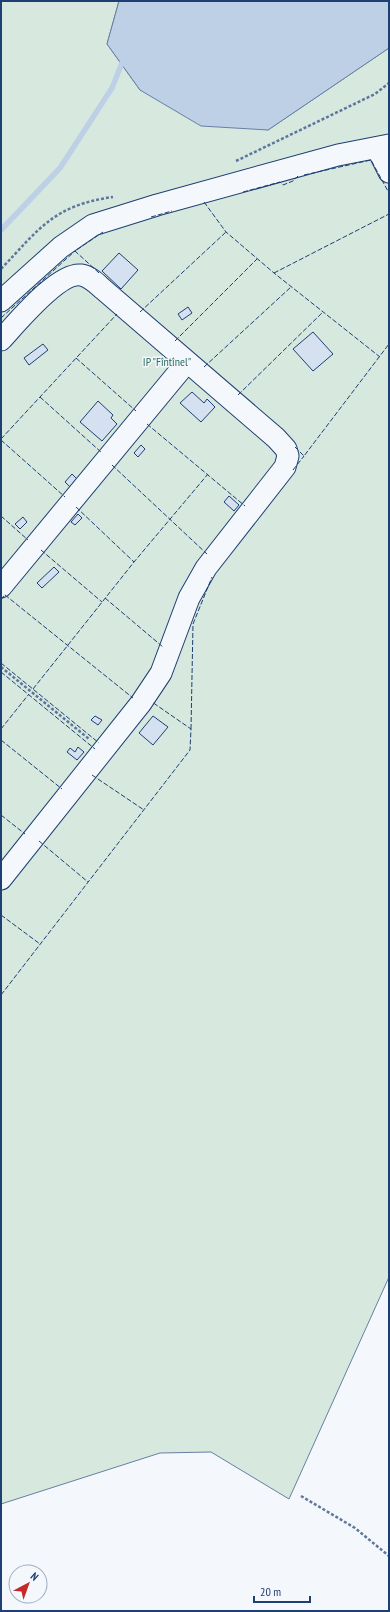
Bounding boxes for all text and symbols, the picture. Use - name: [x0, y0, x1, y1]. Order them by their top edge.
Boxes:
- park label: IP "Fîntînel": [143, 354, 191, 369]
- north arrow: [8, 1564, 48, 1604]
- text: N: [28, 1569, 41, 1584]
- scale bar: [254, 1578, 310, 1604]
- text: 20 m: [260, 1584, 281, 1599]

